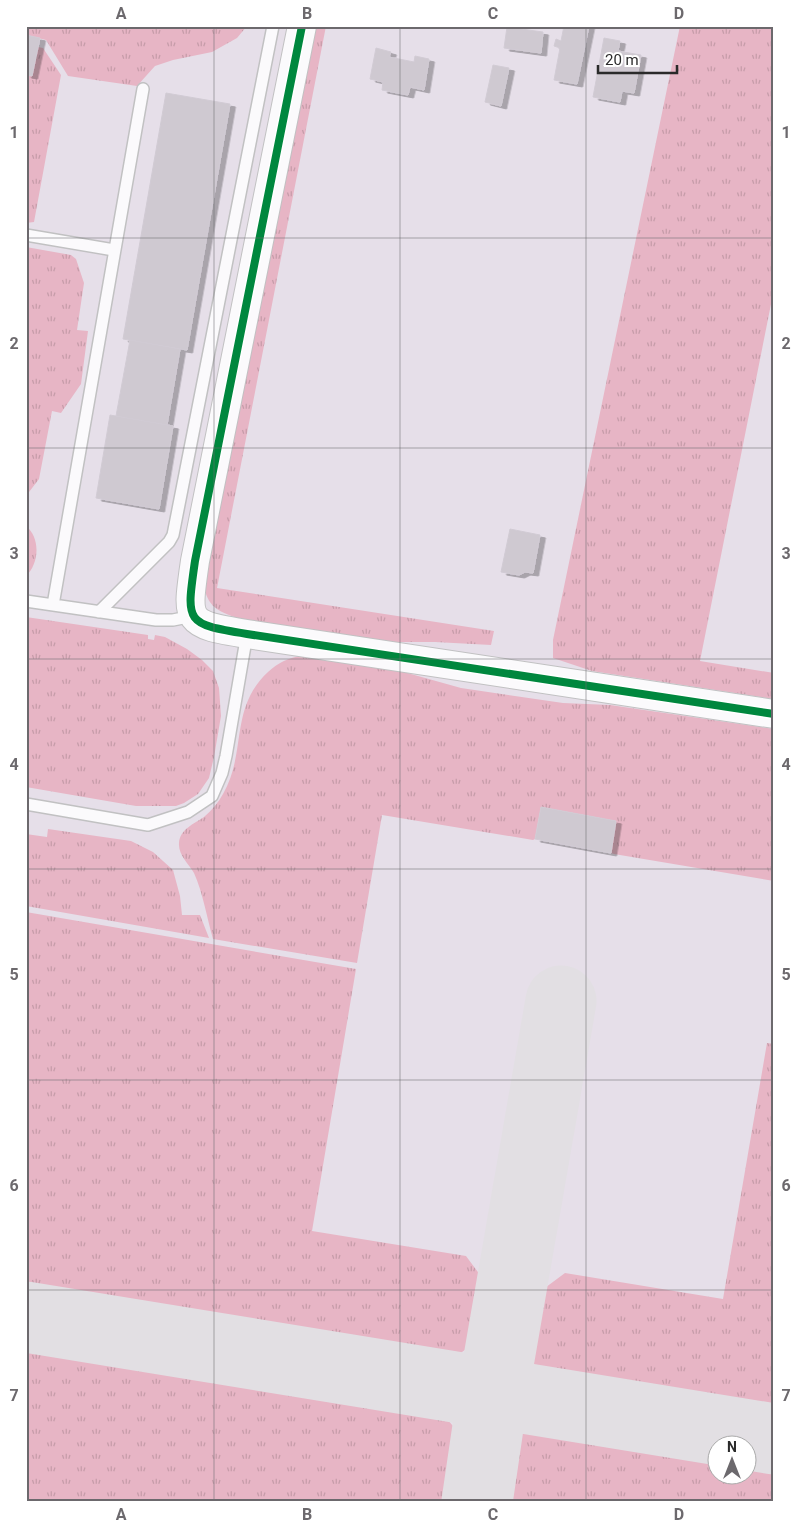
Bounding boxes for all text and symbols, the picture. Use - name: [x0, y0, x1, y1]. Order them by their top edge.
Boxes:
- text: A: [116, 4, 127, 23]
- text: B: [302, 4, 312, 23]
- text: C: [488, 4, 498, 23]
- text: D: [674, 4, 684, 23]
- scale bar: [598, 42, 676, 74]
- text: 20 m: [605, 51, 639, 69]
- text: 1: [9, 123, 19, 142]
- text: 1: [781, 123, 791, 142]
- text: 2: [9, 334, 19, 353]
- text: 2: [781, 334, 791, 353]
- text: 3: [9, 544, 19, 563]
- text: 3: [781, 544, 791, 563]
- text: 4: [9, 755, 19, 774]
- text: 4: [781, 755, 791, 774]
- text: 5: [9, 965, 19, 984]
- text: 5: [781, 965, 791, 984]
- text: 6: [9, 1176, 19, 1195]
- text: 6: [781, 1176, 791, 1195]
- text: 7: [9, 1386, 19, 1405]
- text: 7: [781, 1386, 791, 1405]
- north arrow: [708, 1436, 758, 1486]
- text: N: [727, 1439, 737, 1455]
- text: A: [116, 1505, 127, 1524]
- text: B: [302, 1505, 312, 1524]
- text: C: [488, 1505, 498, 1524]
- text: D: [674, 1505, 684, 1524]

